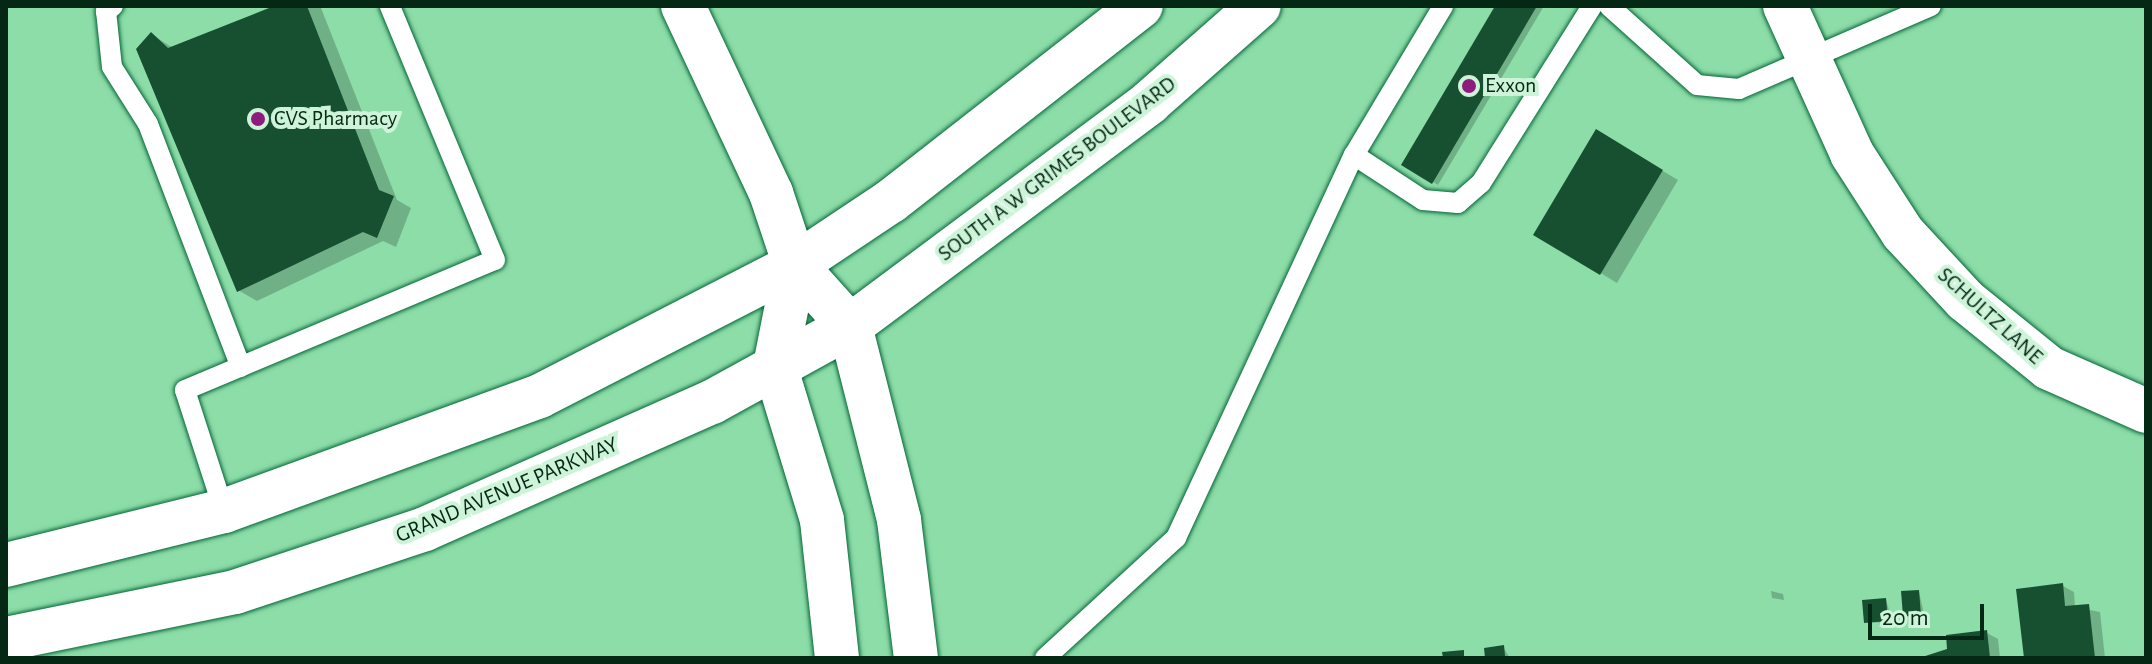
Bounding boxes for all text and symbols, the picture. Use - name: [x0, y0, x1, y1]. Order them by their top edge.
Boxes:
- street label: SOUTH A W GRIMES BOULEVARD: [933, 71, 1181, 267]
- place label: Exxon: [1485, 73, 1536, 99]
- marker: Exxon: [1460, 77, 1478, 95]
- place label: CVS Pharmacy: [274, 106, 397, 132]
- marker: CVS Pharmacy: [249, 110, 267, 128]
- street label: SCHULTZ LANE: [1932, 262, 2048, 370]
- street label: GRAND AVENUE PARKWAY: [392, 431, 622, 549]
- scale bar: [1872, 588, 1988, 638]
- text: 20 m: [1882, 606, 1929, 630]

